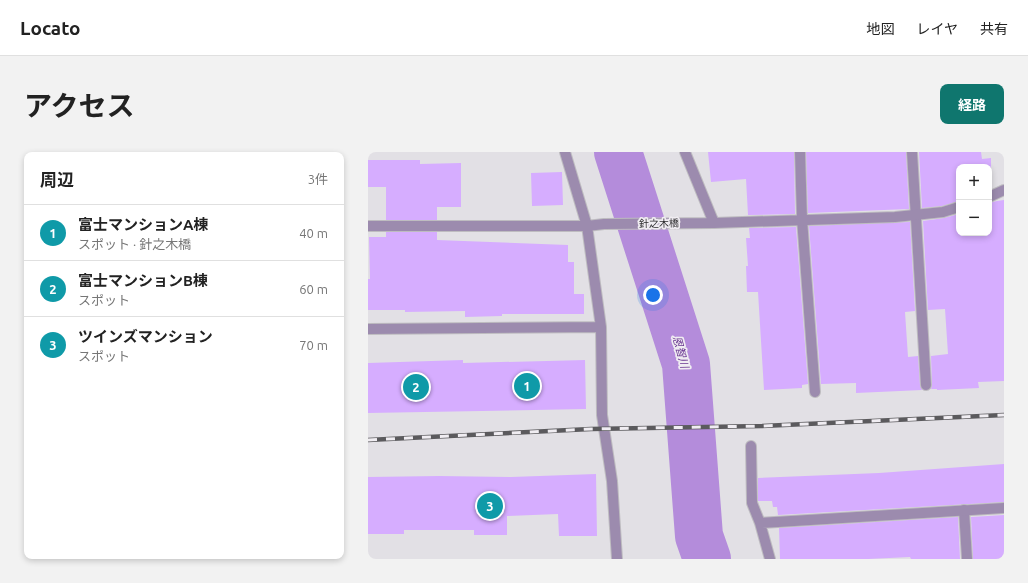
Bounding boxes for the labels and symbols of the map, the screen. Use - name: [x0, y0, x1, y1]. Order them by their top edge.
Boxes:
- street label: 針之木橋: [639, 218, 679, 229]
- your location: [643, 285, 663, 305]
- water label: 恩智川: [671, 335, 691, 370]
- pin: 1: [514, 371, 540, 401]
- pin: 2: [403, 372, 429, 402]
- pin: 3: [477, 491, 503, 521]

